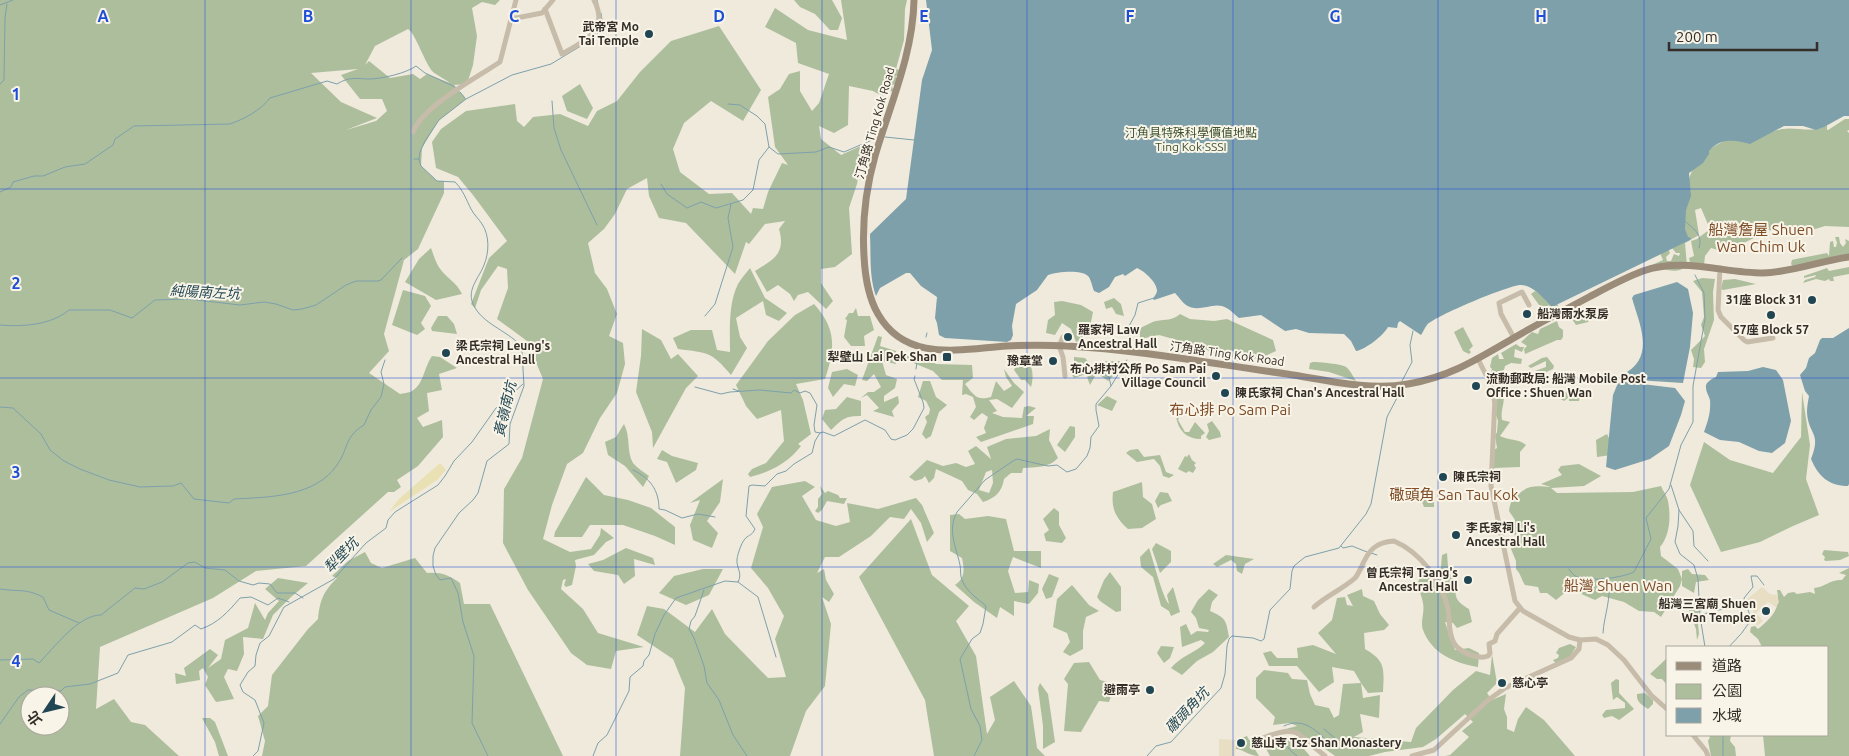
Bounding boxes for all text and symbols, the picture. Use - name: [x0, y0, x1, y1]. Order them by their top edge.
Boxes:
- text: A: [97, 7, 109, 25]
- text: B: [303, 7, 313, 25]
- text: C: [509, 7, 519, 25]
- text: D: [713, 7, 725, 25]
- text: E: [919, 7, 929, 25]
- text: F: [1126, 7, 1135, 25]
- text: G: [1329, 7, 1341, 25]
- text: H: [1535, 7, 1547, 25]
- place label: 武帝宮 Mo Tai Temple: [579, 20, 639, 47]
- scale bar: [1669, 20, 1816, 52]
- marker: 武帝宮 Mo Tai Temple: [643, 28, 655, 40]
- text: 200 m: [1676, 28, 1718, 45]
- street label: 汀角路 Ting Kok Road: [852, 65, 897, 180]
- text: 1: [11, 85, 21, 103]
- park label: 汀角具特殊科學價值地點 Ting Kok SSSI: [1125, 126, 1257, 153]
- district label: 船灣詹屋 Shuen Wan Chim Uk: [1708, 221, 1814, 255]
- text: 2: [11, 274, 21, 292]
- water label: 純陽南左坑: [170, 282, 242, 302]
- place label: 31座 Block 31: [1726, 293, 1802, 306]
- marker: 31座 Block 31: [1806, 294, 1818, 306]
- place label: 船灣雨水泵房: [1537, 307, 1609, 320]
- marker: 船灣雨水泵房: [1521, 308, 1533, 320]
- marker: 57座 Block 57: [1765, 309, 1777, 321]
- place label: 羅家祠 Law Ancestral Hall: [1078, 323, 1158, 350]
- place label: 57座 Block 57: [1733, 323, 1809, 336]
- marker: 羅家祠 Law Ancestral Hall: [1062, 331, 1074, 343]
- place label: 梁氏宗祠 Leung's Ancestral Hall: [456, 339, 550, 366]
- street label: 汀角路 Ting Kok Road: [1169, 339, 1285, 368]
- marker: 梁氏宗祠 Leung's Ancestral Hall: [440, 347, 452, 359]
- place label: 犁壁山 Lai Pek Shan: [827, 350, 937, 363]
- marker: 犁壁山 Lai Pek Shan: [941, 351, 953, 363]
- place label: 豫章堂: [1007, 354, 1043, 367]
- marker: 豫章堂: [1047, 355, 1059, 367]
- place label: 布心排村公所 Po Sam Pai Village Council: [1070, 362, 1206, 389]
- marker: 布心排村公所 Po Sam Pai Village Council: [1210, 370, 1222, 382]
- place label: 流動郵政局: 船灣 Mobile Post Office : Shuen Wan: [1486, 372, 1646, 399]
- water label: 黃嶺南坑: [491, 378, 520, 438]
- marker: 流動郵政局: 船灣 Mobile Post Office : Shuen Wan: [1470, 380, 1482, 392]
- place label: 陳氏家祠 Chan's Ancestral Hall: [1235, 386, 1405, 399]
- marker: 陳氏家祠 Chan's Ancestral Hall: [1219, 387, 1231, 399]
- district label: 布心排 Po Sam Pai: [1169, 401, 1291, 418]
- text: 3: [11, 463, 21, 481]
- place label: 陳氏宗祠: [1453, 470, 1501, 483]
- marker: 陳氏宗祠: [1437, 471, 1449, 483]
- district label: 䃟頭角 San Tau Kok: [1390, 486, 1519, 503]
- place label: 李氏家祠 Li's Ancestral Hall: [1466, 521, 1546, 548]
- marker: 李氏家祠 Li's Ancestral Hall: [1450, 529, 1462, 541]
- water label: 犁壁坑: [321, 533, 363, 576]
- place label: 曾氏宗祠 Tsang's Ancestral Hall: [1366, 566, 1458, 593]
- marker: 曾氏宗祠 Tsang's Ancestral Hall: [1462, 574, 1474, 586]
- district label: 船灣 Shuen Wan: [1564, 577, 1672, 594]
- place label: 船灣三宮廟 Shuen Wan Temples: [1658, 597, 1756, 624]
- marker: 船灣三宮廟 Shuen Wan Temples: [1760, 605, 1772, 617]
- legend: [1666, 646, 1829, 736]
- text: 4: [11, 652, 21, 670]
- text: 道路: [1712, 657, 1742, 674]
- place label: 慈心亭: [1512, 676, 1548, 689]
- marker: 慈心亭: [1496, 677, 1508, 689]
- text: 公園: [1712, 682, 1742, 699]
- place label: 避雨亭: [1103, 683, 1140, 696]
- water label: 䃟頭角坑: [1162, 683, 1213, 736]
- marker: 避雨亭: [1144, 684, 1156, 696]
- north arrow: [20, 686, 70, 736]
- text: 水域: [1712, 707, 1742, 724]
- text: 北: [24, 708, 45, 729]
- place label: 慈山寺 Tsz Shan Monastery: [1251, 736, 1402, 749]
- marker: 慈山寺 Tsz Shan Monastery: [1235, 737, 1247, 749]

